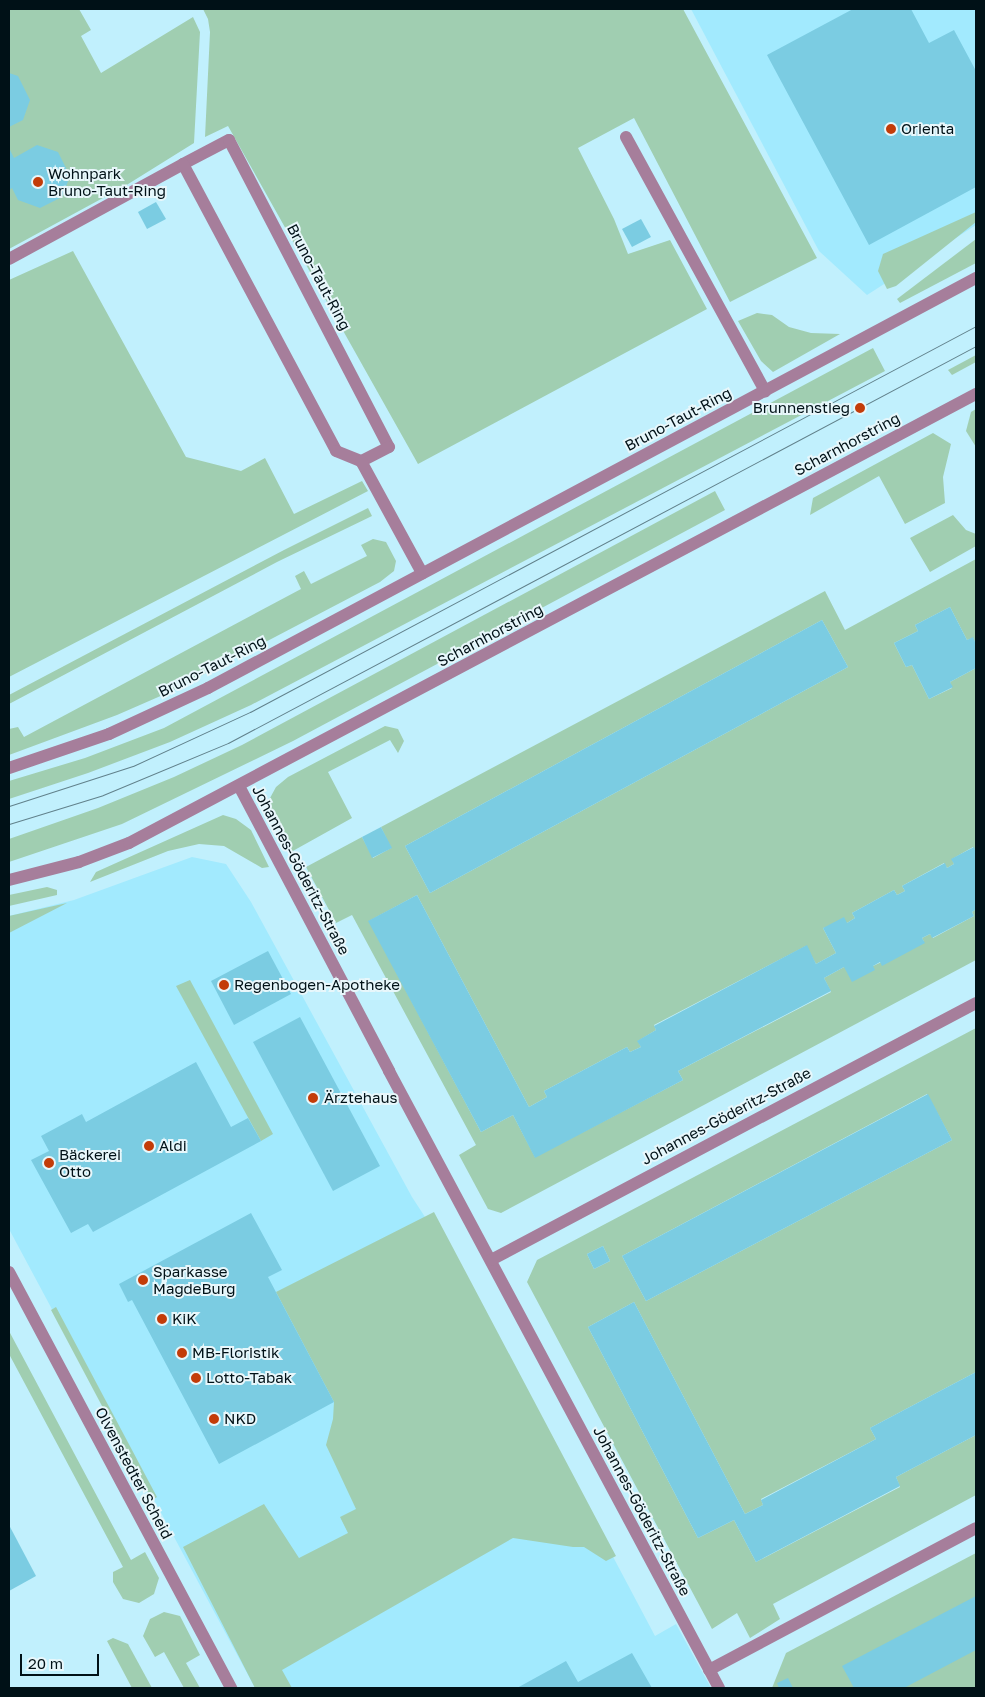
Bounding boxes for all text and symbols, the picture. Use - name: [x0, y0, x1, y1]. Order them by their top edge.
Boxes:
- place label: Orienta: [901, 120, 954, 138]
- marker: Orienta: [885, 123, 897, 135]
- place label: Wohnpark Bruno-Taut-Ring: [48, 164, 166, 199]
- marker: Wohnpark Bruno-Taut-Ring: [32, 176, 44, 188]
- street label: Bruno-Taut-Ring: [283, 221, 355, 333]
- street label: Bruno-Taut-Ring: [622, 383, 734, 455]
- place label: Brunnenstieg: [753, 399, 850, 417]
- marker: Brunnenstieg: [854, 402, 866, 414]
- street label: Scharnhorstring: [791, 409, 903, 479]
- street label: Scharnhorstring: [434, 600, 546, 670]
- street label: Bruno-Taut-Ring: [155, 631, 269, 701]
- street label: Johannes-Göderitz-Straße: [249, 782, 353, 958]
- place label: Regenbogen-Apotheke: [234, 976, 400, 994]
- marker: Regenbogen-Apotheke: [218, 979, 230, 991]
- street label: Johannes-Göderitz-Straße: [638, 1064, 814, 1168]
- place label: Ärztehaus: [324, 1089, 397, 1107]
- marker: Ärztehaus: [306, 1091, 320, 1105]
- place label: Aldi: [159, 1137, 187, 1155]
- marker: Aldi: [143, 1140, 155, 1152]
- place label: Bäckerei Otto: [59, 1145, 121, 1180]
- marker: Bäckerei Otto: [43, 1157, 55, 1169]
- place label: Sparkasse MagdeBurg: [153, 1262, 236, 1297]
- marker: Sparkasse MagdeBurg: [137, 1274, 149, 1286]
- place label: KiK: [172, 1310, 197, 1328]
- marker: KiK: [156, 1313, 168, 1325]
- place label: MB-Floristik: [192, 1344, 280, 1362]
- marker: MB-Floristik: [176, 1347, 188, 1359]
- place label: Lotto-Tabak: [206, 1369, 292, 1387]
- marker: Lotto-Tabak: [190, 1372, 202, 1384]
- street label: Olvenstedter Scheid: [92, 1404, 176, 1542]
- place label: NKD: [224, 1410, 256, 1428]
- marker: NKD: [208, 1413, 220, 1425]
- street label: Johannes-Göderitz-Straße: [590, 1423, 694, 1599]
- scale bar: [22, 1644, 101, 1676]
- text: 20 m: [28, 1654, 63, 1672]

